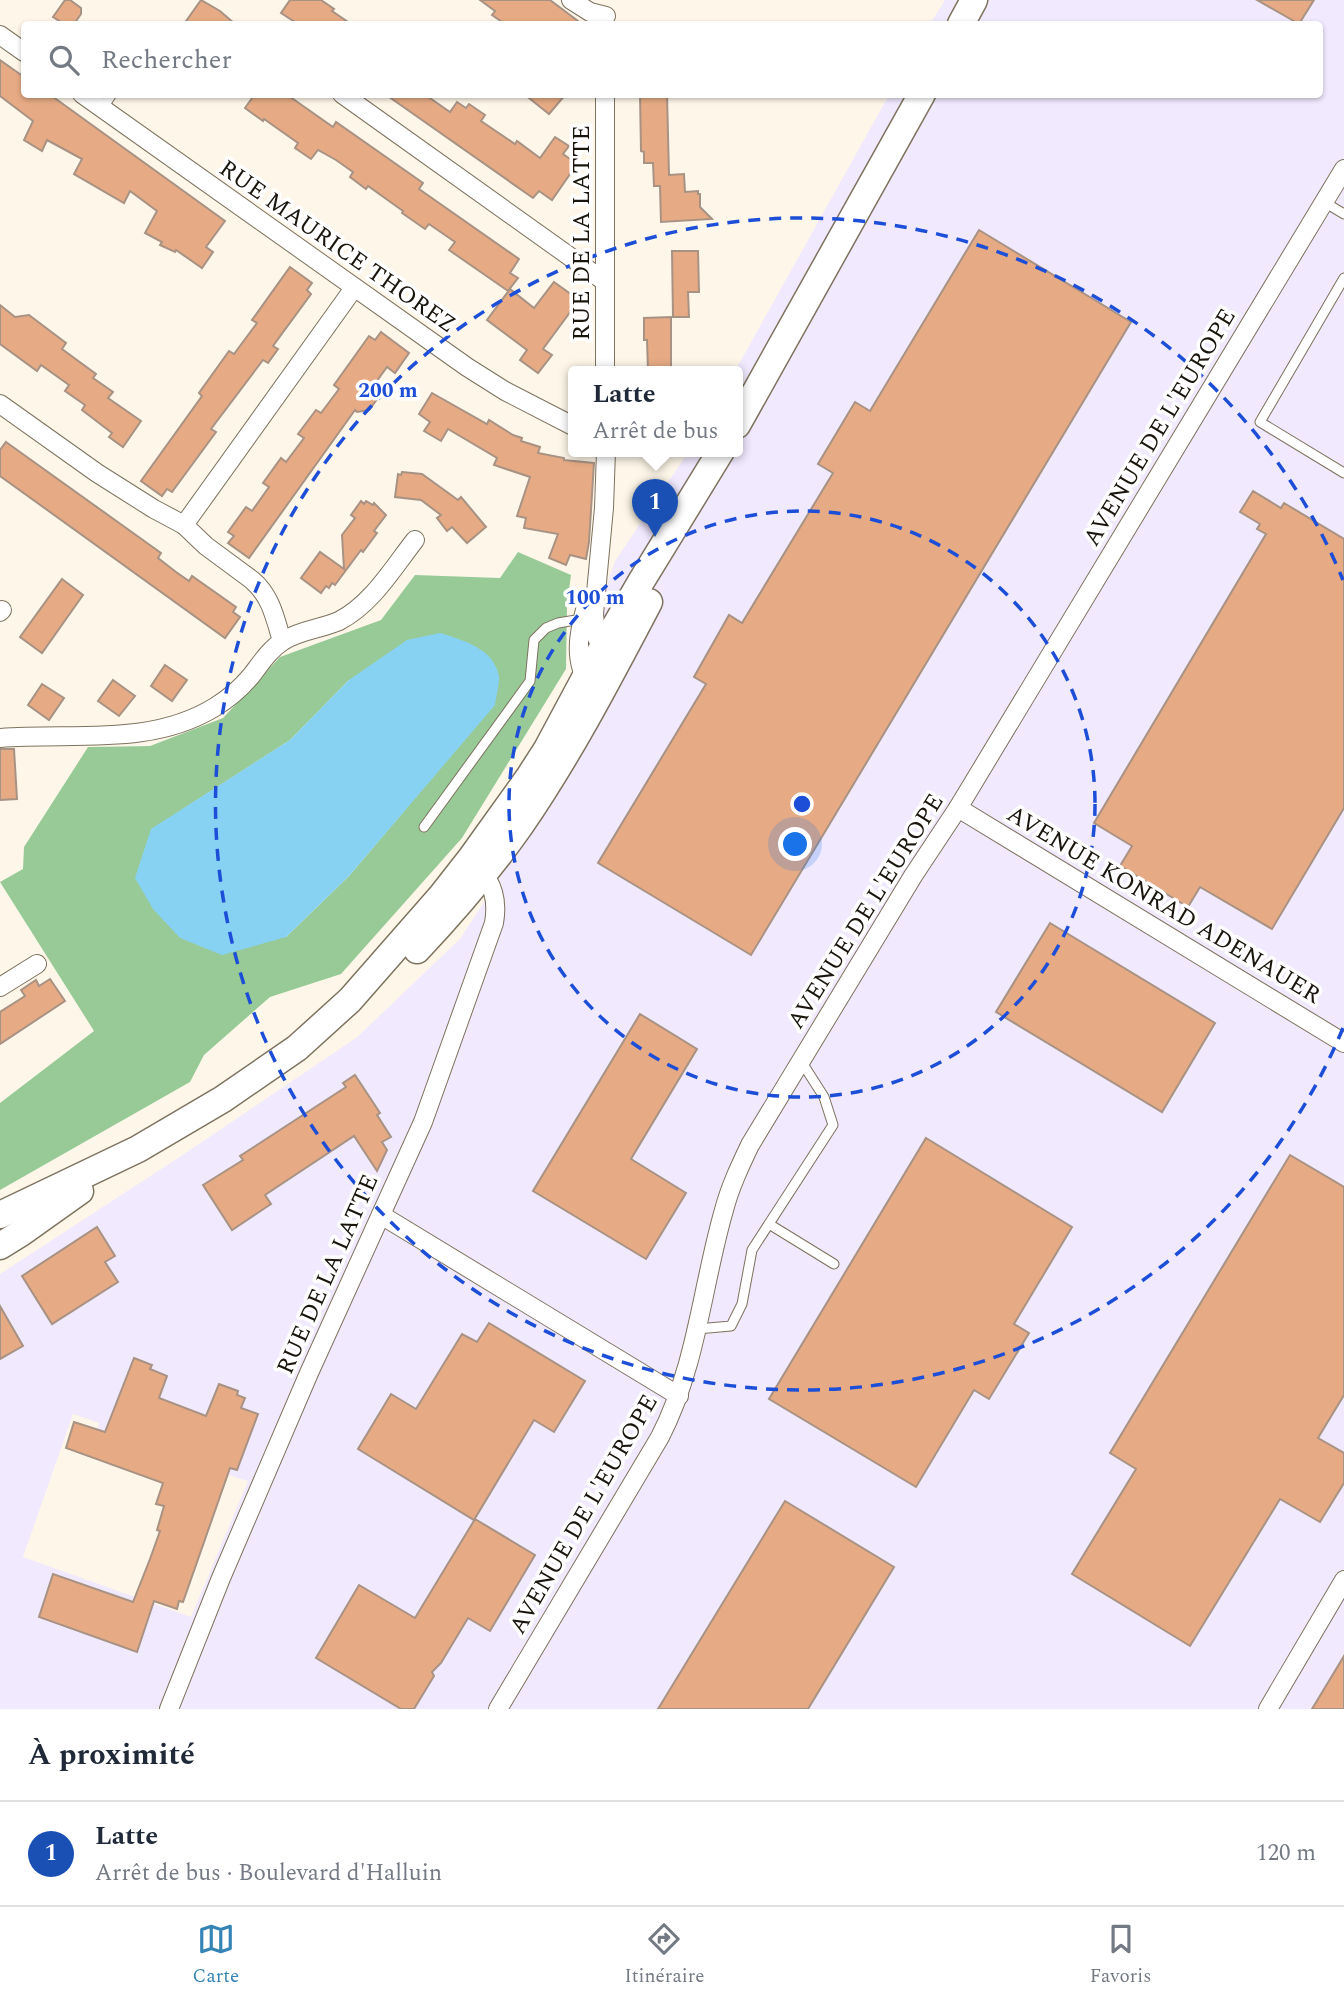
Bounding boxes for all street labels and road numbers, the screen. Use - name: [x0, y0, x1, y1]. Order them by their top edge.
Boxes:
- street label: RUE DE LA LATTE: [564, 125, 600, 341]
- street label: RUE MAURICE THOREZ: [212, 151, 463, 343]
- street label: AVENUE DE L'EUROPE: [1074, 302, 1245, 553]
- street label: AVENUE DE L'EUROPE: [779, 787, 953, 1036]
- street label: AVENUE KONRAD ADENAUER: [1000, 796, 1328, 1013]
- street label: RUE DE LA LATTE: [268, 1169, 388, 1380]
- street label: AVENUE DE L'EUROPE: [500, 1388, 667, 1641]

